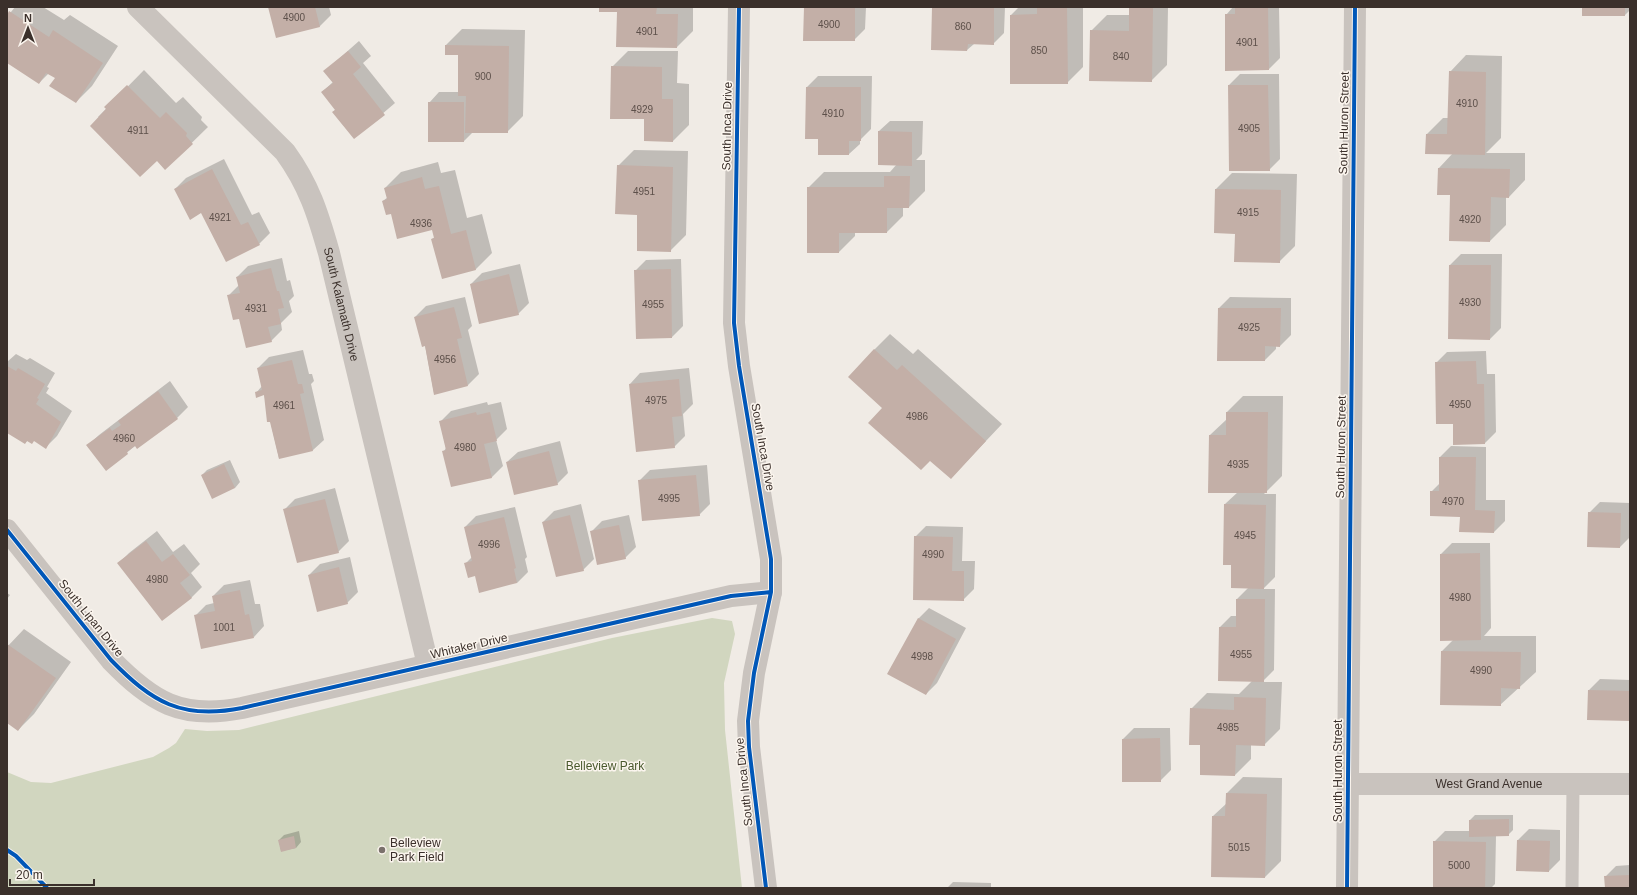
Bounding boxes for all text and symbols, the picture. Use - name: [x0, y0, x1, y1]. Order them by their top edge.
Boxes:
- north arrow: [8, 8, 48, 48]
- text: N: [24, 12, 32, 24]
- house number: 4900: [283, 12, 306, 23]
- house number: 4900: [818, 19, 841, 30]
- house number: 860: [955, 21, 972, 32]
- house number: 4901: [636, 26, 659, 37]
- house number: 4901: [1236, 37, 1259, 48]
- house number: 850: [1031, 45, 1048, 56]
- house number: 840: [1113, 51, 1130, 62]
- house number: 900: [475, 71, 492, 82]
- street label: South Huron Street: [1336, 71, 1352, 174]
- street label: South Inca Drive: [719, 81, 735, 170]
- house number: 4910: [1456, 98, 1479, 109]
- house number: 4929: [631, 104, 654, 115]
- house number: 4910: [822, 108, 845, 119]
- house number: 4905: [1238, 123, 1261, 134]
- house number: 4911: [127, 125, 149, 136]
- house number: 4951: [633, 186, 656, 197]
- house number: 4915: [1237, 207, 1260, 218]
- house number: 4921: [209, 212, 232, 223]
- house number: 4920: [1459, 214, 1482, 225]
- house number: 4936: [410, 218, 433, 229]
- street label: South Kalamath Drive: [321, 245, 362, 363]
- house number: 4930: [1459, 297, 1482, 308]
- house number: 4955: [642, 299, 665, 310]
- house number: 4931: [245, 303, 268, 314]
- house number: 4925: [1238, 322, 1261, 333]
- house number: 4956: [434, 354, 457, 365]
- house number: 4975: [645, 395, 668, 406]
- street label: South Huron Street: [1333, 395, 1349, 498]
- house number: 4950: [1449, 399, 1472, 410]
- house number: 4961: [273, 400, 296, 411]
- street label: South Inca Drive: [748, 402, 778, 492]
- house number: 4986: [906, 411, 929, 422]
- house number: 4960: [113, 433, 136, 444]
- house number: 4980: [454, 442, 477, 453]
- house number: 4935: [1227, 459, 1250, 470]
- house number: 4995: [658, 493, 681, 504]
- house number: 4970: [1442, 496, 1465, 507]
- house number: 4945: [1234, 530, 1257, 541]
- house number: 4996: [478, 539, 501, 550]
- house number: 4990: [922, 549, 945, 560]
- house number: 4980: [146, 574, 169, 585]
- street label: South Lipan Drive: [56, 577, 127, 660]
- house number: 4980: [1449, 592, 1472, 603]
- house number: 1001: [213, 622, 236, 633]
- street label: Whitaker Drive: [429, 630, 509, 662]
- house number: 4955: [1230, 649, 1253, 660]
- house number: 4998: [911, 651, 934, 662]
- house number: 4990: [1470, 665, 1493, 676]
- street label: South Huron Street: [1331, 719, 1345, 822]
- house number: 4985: [1217, 722, 1240, 733]
- street label: South Inca Drive: [732, 737, 756, 827]
- park label: Belleview Park: [566, 759, 645, 773]
- street label: West Grand Avenue: [1435, 777, 1543, 791]
- place label: Belleview Park Field: [390, 836, 444, 864]
- house number: 5015: [1228, 842, 1251, 853]
- marker: Belleview Park Field: [377, 845, 387, 855]
- house number: 5000: [1448, 860, 1471, 871]
- scale bar: [10, 861, 94, 887]
- text: 20 m: [16, 868, 43, 882]

